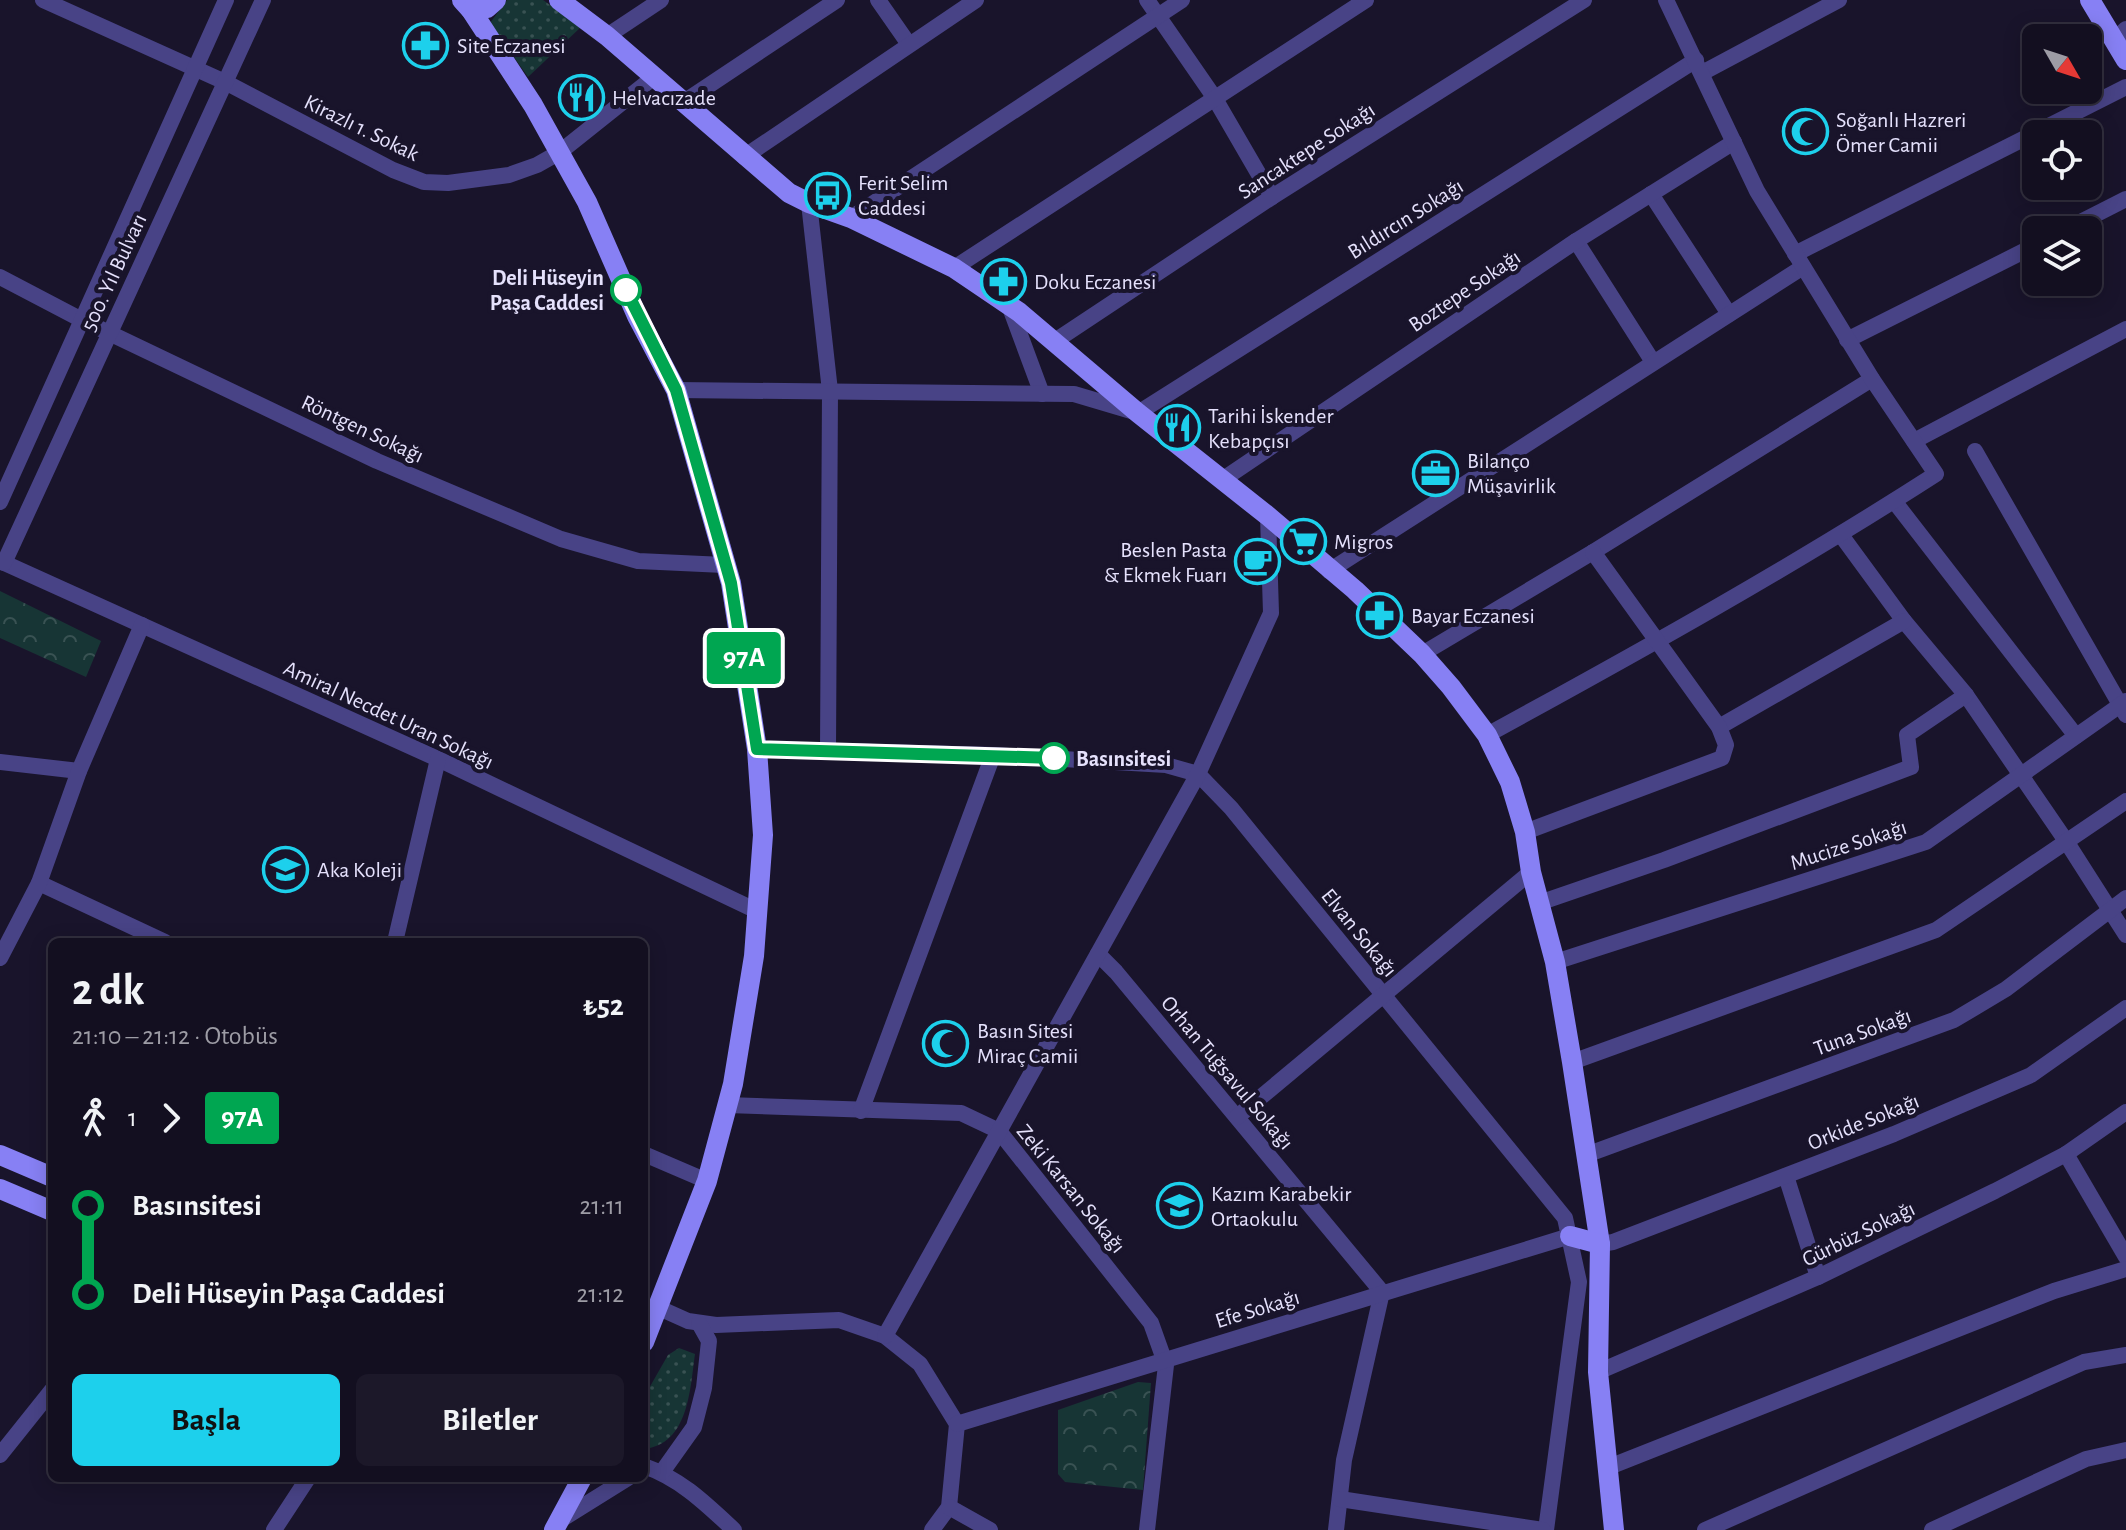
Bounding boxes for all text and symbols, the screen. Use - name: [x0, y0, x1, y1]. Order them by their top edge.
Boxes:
- pharmacy icon: Site Eczanesi: [402, 21, 450, 69]
- north arrow: [2022, 24, 2102, 104]
- map controls: [2022, 24, 2102, 296]
- place label: Site Eczanesi: [457, 35, 566, 57]
- restaurant icon: Helvacızade: [557, 73, 605, 121]
- place label: Helvacızade: [612, 87, 716, 109]
- street label: Kirazlı 1. Sokak: [301, 91, 422, 165]
- street label: Sancaktepe Sokağı: [1234, 99, 1379, 203]
- mosque icon: Soğanlı Hazreri Ömer Camii: [1781, 108, 1829, 156]
- place label: Soğanlı Hazreri Ömer Camii: [1836, 109, 1966, 156]
- button: locate: [2022, 120, 2102, 200]
- bus stop icon: Ferit Selim Caddesi: [803, 171, 851, 219]
- place label: Ferit Selim Caddesi: [858, 172, 948, 219]
- street label: Bıldırcın Sokağı: [1344, 175, 1467, 263]
- street label: 500. Yıl Bulvarı: [77, 210, 151, 334]
- button: layers: [2022, 216, 2102, 296]
- street label: Boztepe Sokağı: [1405, 245, 1524, 336]
- pharmacy icon: Doku Eczanesi: [979, 257, 1027, 305]
- place label: Deli Hüseyin Paşa Caddesi: [490, 267, 604, 314]
- place label: Doku Eczanesi: [1034, 271, 1156, 293]
- marker: Deli Hüseyin Paşa Caddesi: [611, 275, 641, 305]
- street label: Röntgen Sokağı: [298, 391, 427, 467]
- restaurant icon: Tarihi İskender Kebapçısı: [1153, 404, 1201, 452]
- place label: Tarihi İskender Kebapçısı: [1208, 405, 1334, 452]
- office icon: Bilanço Müşavirlik: [1412, 449, 1460, 497]
- place label: Bilanço Müşavirlik: [1467, 450, 1556, 497]
- supermarket icon: Migros: [1279, 517, 1327, 565]
- place label: Migros: [1334, 531, 1393, 553]
- cafe icon: Beslen Pasta & Ekmek Fuarı: [1234, 538, 1282, 586]
- place label: Beslen Pasta & Ekmek Fuarı: [1104, 539, 1227, 586]
- pharmacy icon: Bayar Eczanesi: [1356, 591, 1404, 639]
- place label: Bayar Eczanesi: [1411, 605, 1535, 627]
- line badge: 97A: [698, 632, 790, 684]
- text: 97A: [723, 644, 765, 672]
- street label: Amiral Necdet Uran Sokağı: [280, 657, 497, 773]
- marker: Basınsitesi: [1039, 743, 1069, 773]
- place label: Basınsitesi: [1076, 748, 1171, 770]
- street label: Mucize Sokağı: [1787, 816, 1909, 874]
- school or university icon: Aka Koleji: [262, 845, 310, 893]
- place label: Aka Koleji: [317, 859, 402, 881]
- street label: Elvan Sokağı: [1317, 884, 1401, 981]
- text: 2 dk: [72, 969, 144, 1013]
- text: ₺52: [583, 991, 624, 1021]
- street label: Orhan Tuğsavul Sokağı: [1157, 992, 1298, 1154]
- street label: Tuna Sokağı: [1811, 1004, 1914, 1060]
- mosque icon: Basın Sitesi Miraç Camii: [922, 1019, 970, 1067]
- place label: Basın Sitesi Miraç Camii: [977, 1020, 1078, 1067]
- text: 21:10 – 21:12 · Otobüs: [72, 1023, 278, 1049]
- street label: Orkide Sokağı: [1804, 1090, 1922, 1154]
- icon: walk: [72, 1096, 116, 1140]
- icon: forward: [149, 1096, 193, 1140]
- text: 97A: [221, 1104, 263, 1132]
- text: 1: [128, 1105, 137, 1131]
- street label: Zeki Karsan Sokağı: [1013, 1120, 1130, 1257]
- school or university icon: Kazım Karabekir Ortaokulu: [1156, 1182, 1204, 1230]
- place label: Kazım Karabekir Ortaokulu: [1211, 1183, 1351, 1230]
- text: Basınsitesi: [132, 1191, 262, 1221]
- text: 21:11: [579, 1193, 624, 1219]
- street label: Gürbüz Sokağı: [1798, 1197, 1918, 1271]
- text: Deli Hüseyin Paşa Caddesi: [132, 1279, 445, 1309]
- text: 21:12: [576, 1281, 624, 1307]
- street label: Efe Sokağı: [1213, 1286, 1302, 1332]
- button: Başla: [72, 1374, 340, 1466]
- button: Biletler: [356, 1374, 624, 1466]

